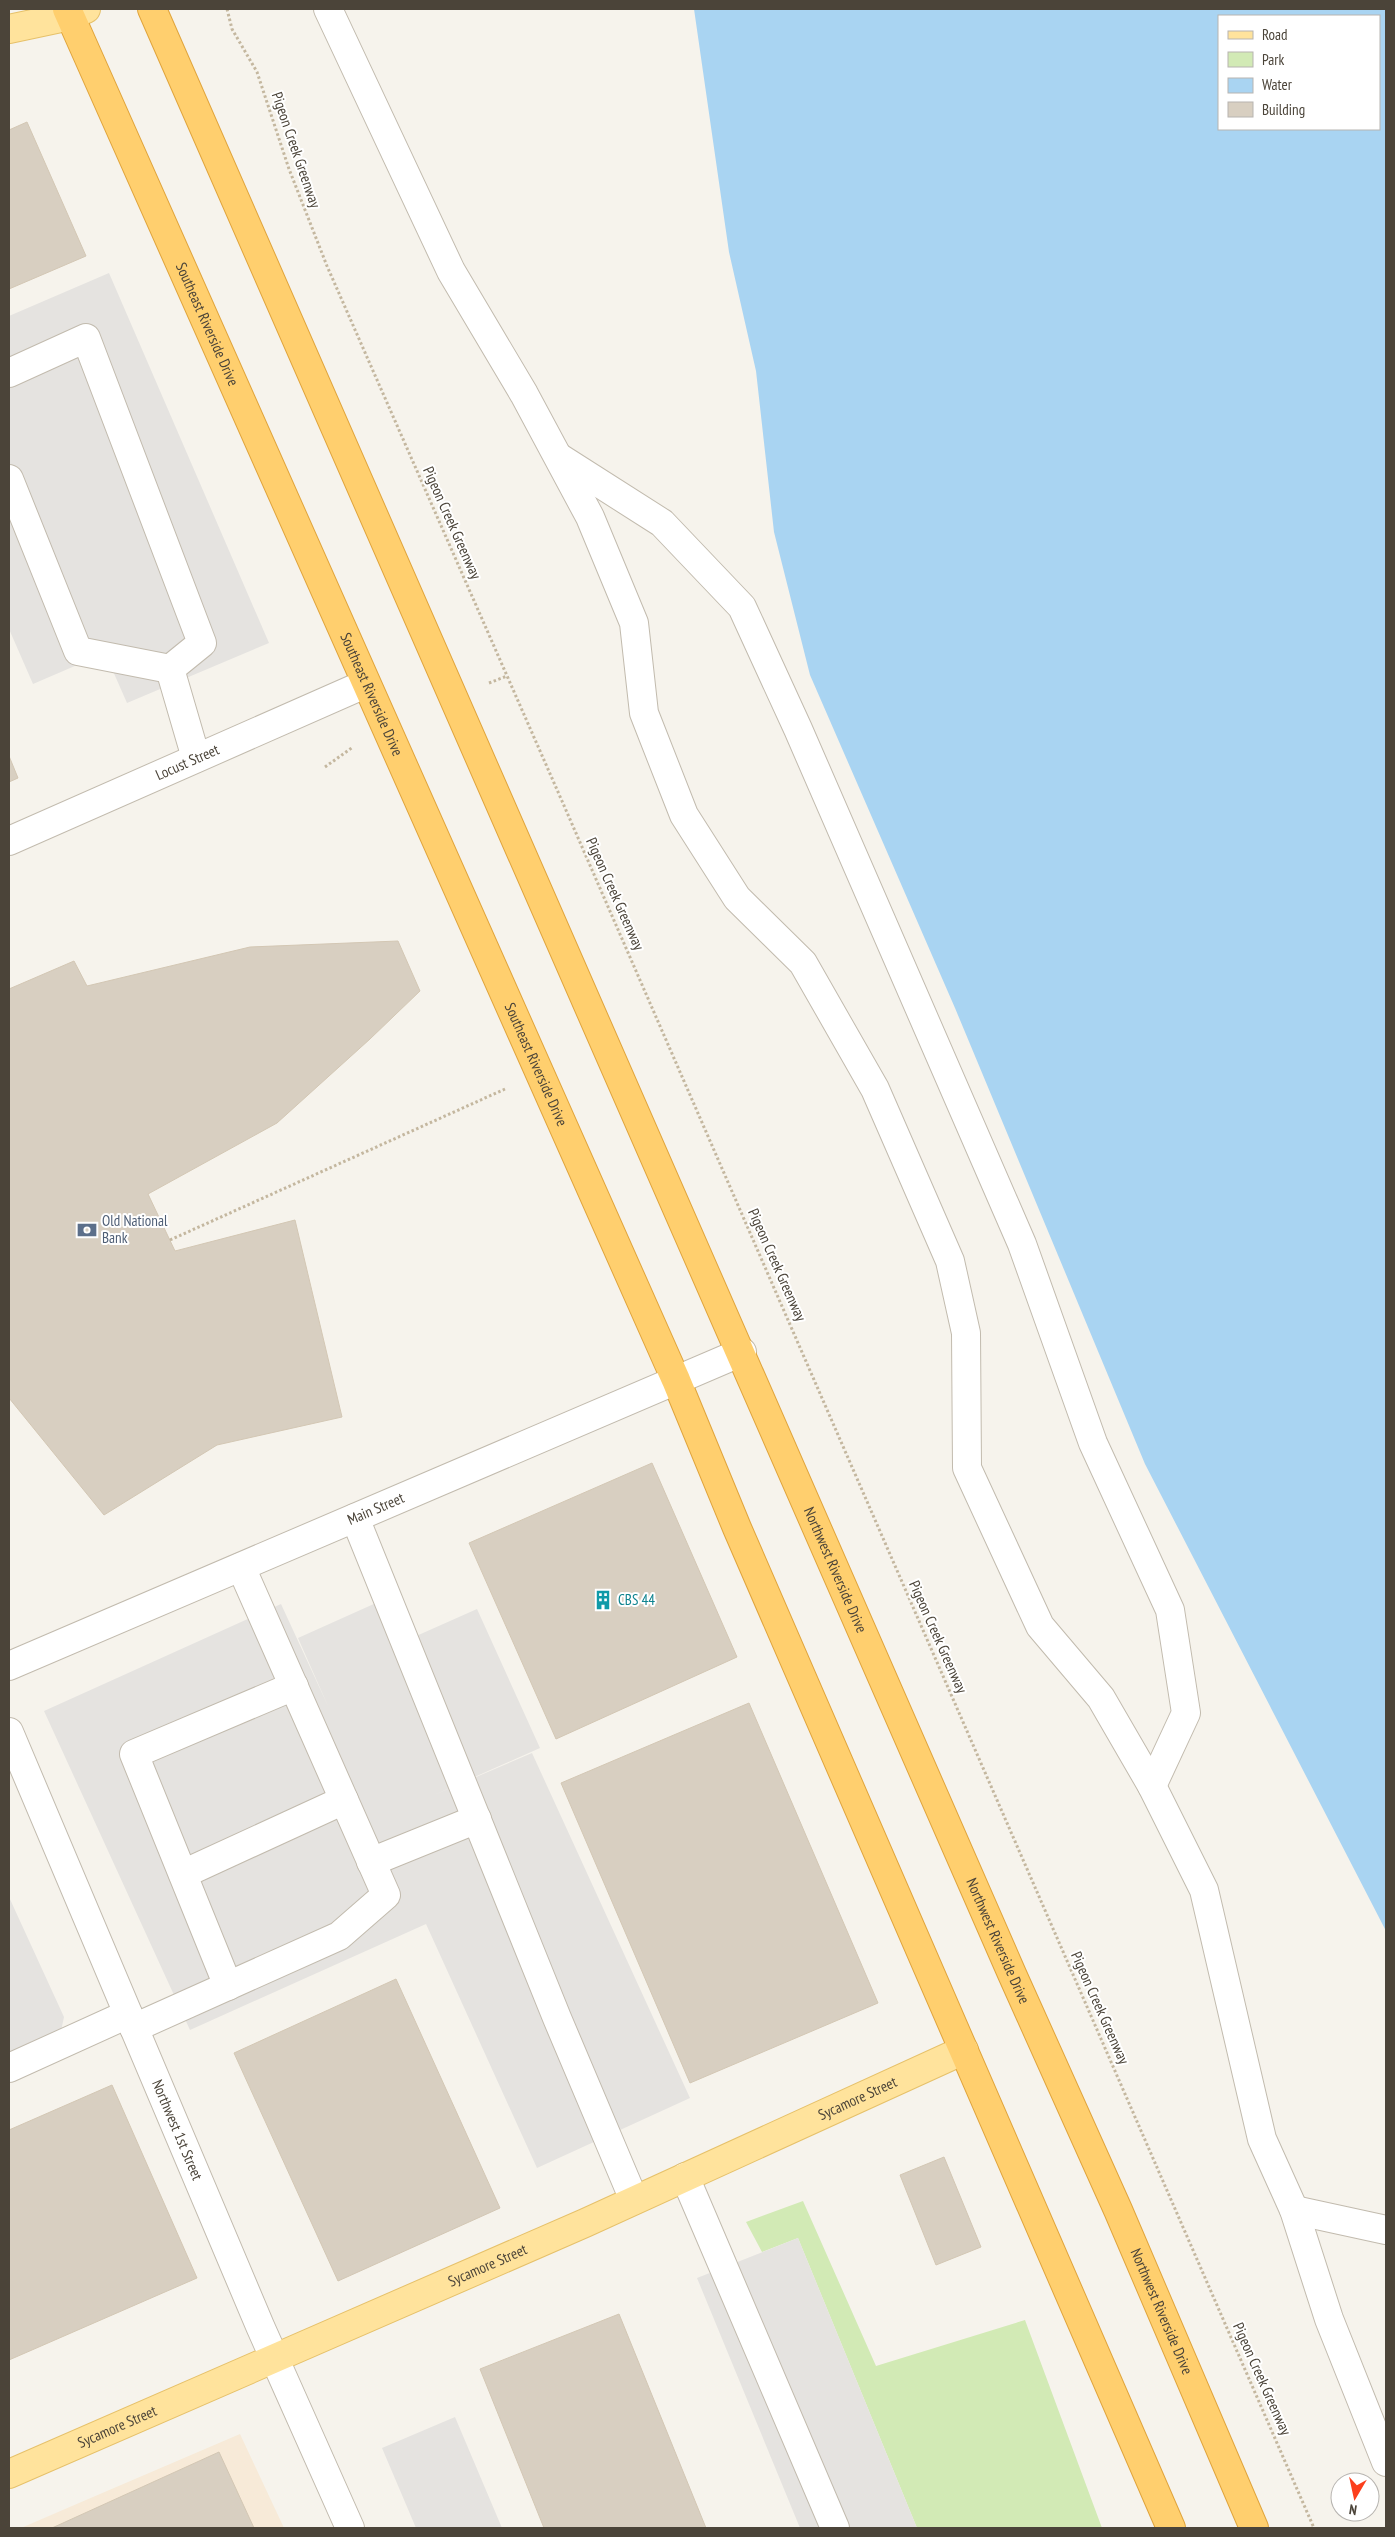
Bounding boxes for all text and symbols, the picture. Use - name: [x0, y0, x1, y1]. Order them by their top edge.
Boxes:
- legend: [1218, 15, 1380, 130]
- text: Road: [1262, 25, 1288, 44]
- text: Park: [1262, 50, 1284, 69]
- text: Water: [1262, 75, 1293, 94]
- street label: Pigeon Creek Greenway: [268, 89, 325, 211]
- text: Building: [1262, 100, 1305, 119]
- street label: Southeast Riverside Drive: [172, 259, 243, 389]
- street label: Pigeon Creek Greenway: [419, 463, 486, 582]
- street label: Southeast Riverside Drive: [336, 630, 408, 759]
- street label: Locust Street: [153, 740, 222, 784]
- street label: Pigeon Creek Greenway: [582, 834, 649, 953]
- street label: Southeast Riverside Drive: [501, 1000, 572, 1129]
- street label: Pigeon Creek Greenway: [744, 1205, 811, 1324]
- place label: Old National Bank: [102, 1211, 168, 1247]
- bank icon: Old National Bank: [76, 1219, 98, 1241]
- street label: Main Street: [344, 1488, 407, 1529]
- street label: Northwest Riverside Drive: [800, 1504, 871, 1636]
- street label: Pigeon Creek Greenway: [905, 1577, 972, 1696]
- building icon: CBS 44: [592, 1589, 614, 1611]
- place label: CBS 44: [618, 1590, 655, 1609]
- street label: Northwest Riverside Drive: [962, 1875, 1034, 2007]
- street label: Pigeon Creek Greenway: [1067, 1948, 1134, 2067]
- street label: Sycamore Street: [815, 2072, 900, 2124]
- street label: Northwest 1st Street: [148, 2077, 207, 2183]
- street label: Sycamore Street: [445, 2239, 530, 2291]
- street label: Northwest Riverside Drive: [1127, 2245, 1197, 2377]
- street label: Pigeon Creek Greenway: [1229, 2319, 1296, 2438]
- street label: Sycamore Street: [75, 2401, 159, 2452]
- north arrow: [1330, 2472, 1380, 2522]
- text: N: [1348, 2500, 1358, 2519]

